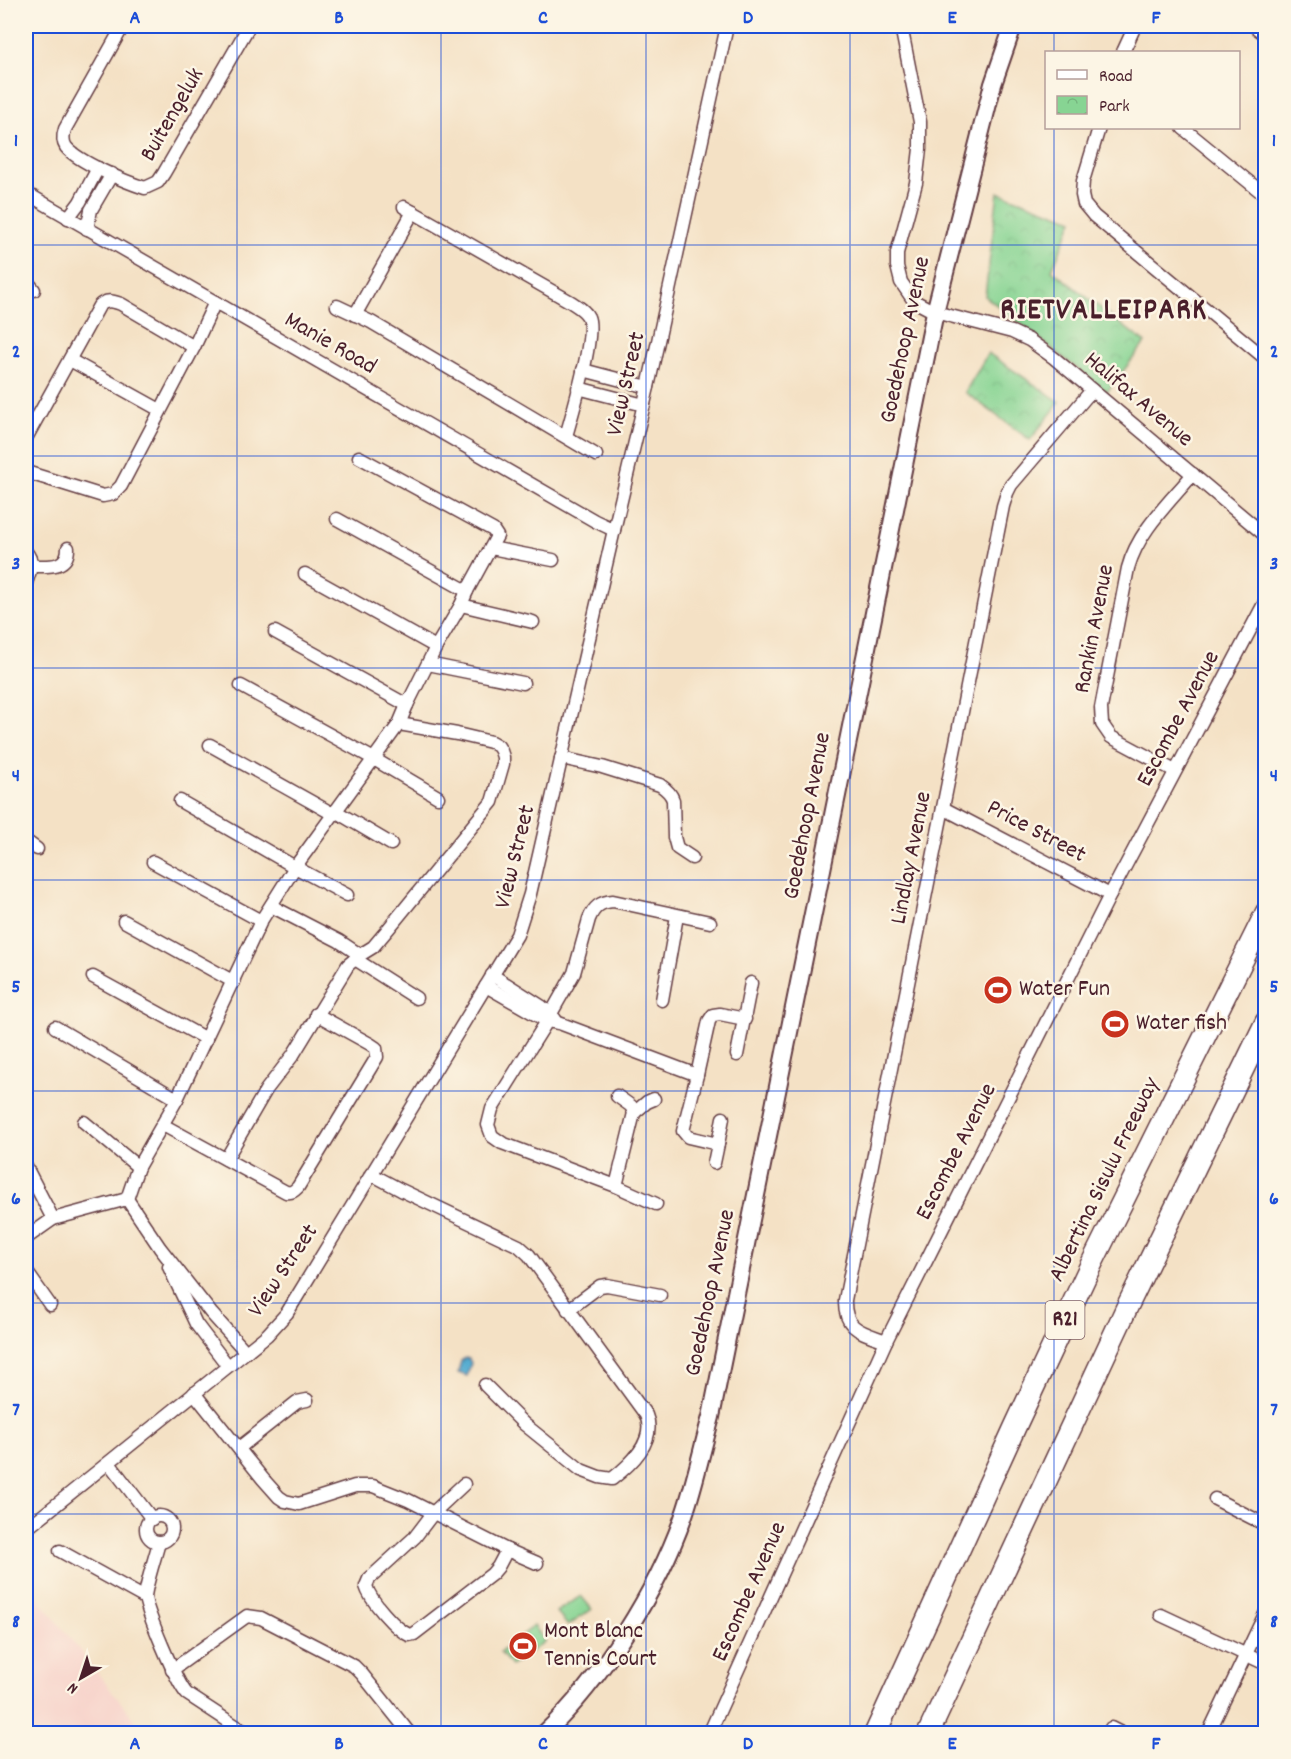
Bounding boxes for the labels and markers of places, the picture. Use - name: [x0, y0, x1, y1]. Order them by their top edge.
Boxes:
- place label: Water Fun: [1019, 973, 1110, 1007]
- sports icon: Water Fun: [982, 974, 1014, 1006]
- place label: Water fish: [1136, 1007, 1227, 1041]
- sports icon: Water fish: [1099, 1008, 1131, 1040]
- place label: Mont Blanc Tennis Court: [544, 1615, 657, 1677]
- sports icon: Mont Blanc Tennis Court: [507, 1630, 539, 1662]

